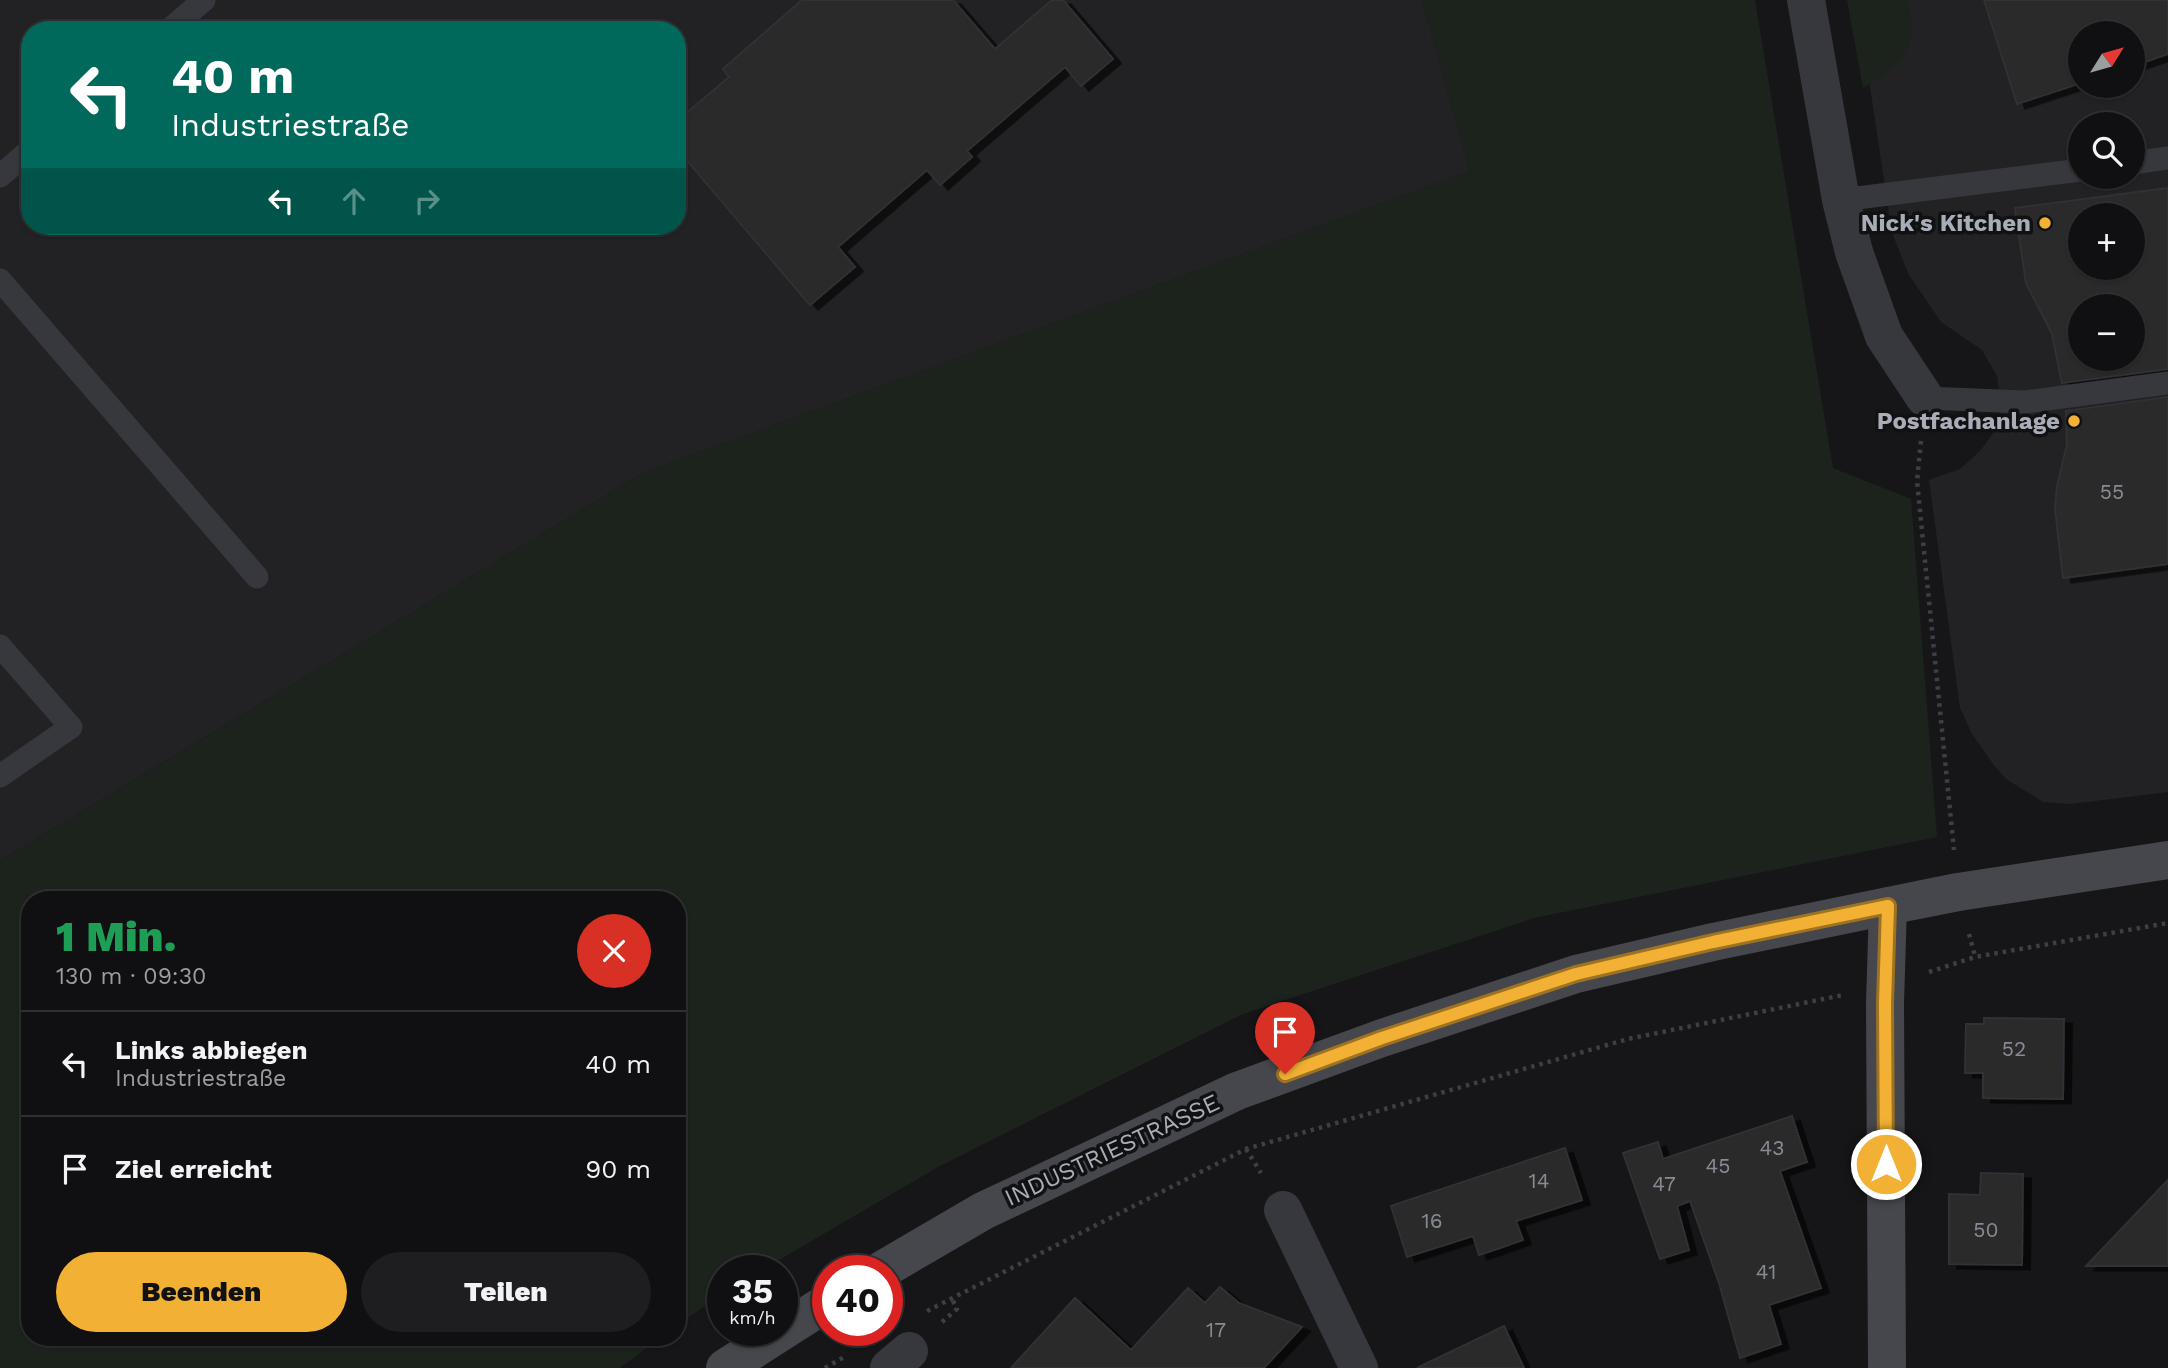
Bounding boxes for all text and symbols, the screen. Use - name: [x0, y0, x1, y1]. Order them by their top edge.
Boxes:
- north arrow: [2068, 21, 2146, 98]
- map controls: [2068, 21, 2145, 371]
- text: 40 m: [171, 47, 294, 105]
- icon: left: [56, 49, 147, 140]
- text: Industriestraße: [171, 106, 409, 144]
- button: search: [2068, 112, 2145, 189]
- icon: left: [262, 182, 300, 220]
- icon: ahead: [335, 182, 373, 220]
- icon: right: [408, 182, 446, 220]
- button: +: [2068, 203, 2145, 280]
- place label: Nick's Kitchen: [1861, 209, 2031, 237]
- marker: Nick's Kitchen: [2037, 215, 2053, 231]
- button: −: [2068, 294, 2145, 371]
- place label: Postfachanlage: [1877, 407, 2060, 435]
- marker: Postfachanlage: [2066, 413, 2082, 429]
- house number: 55: [2100, 479, 2124, 504]
- text: 1 Min.: [56, 912, 176, 961]
- button: close: [577, 914, 651, 988]
- text: 130 m · 09:30: [56, 963, 206, 990]
- pin: [1255, 1002, 1315, 1074]
- icon: arrive: [1266, 1013, 1304, 1051]
- text: Links abbiegen: [115, 1035, 308, 1065]
- house number: 52: [2002, 1036, 2026, 1061]
- icon: left: [56, 1045, 94, 1083]
- text: 40 m: [585, 1049, 651, 1079]
- text: Industriestraße: [115, 1065, 286, 1092]
- street label: INDUSTRIESTRASSE: [1000, 1088, 1224, 1212]
- position arrow: [1849, 1127, 1923, 1201]
- house number: 43: [1759, 1135, 1785, 1160]
- icon: arrive: [56, 1150, 94, 1188]
- house number: 45: [1705, 1153, 1731, 1178]
- text: Ziel erreicht: [115, 1154, 272, 1184]
- text: 90 m: [585, 1154, 651, 1184]
- house number: 14: [1528, 1168, 1550, 1193]
- house number: 47: [1652, 1171, 1676, 1196]
- house number: 16: [1422, 1208, 1442, 1233]
- house number: 50: [1973, 1217, 1999, 1242]
- button: Beenden: [56, 1252, 347, 1332]
- button: Teilen: [361, 1252, 651, 1332]
- speed limit sign: 40: [812, 1255, 903, 1346]
- house number: 41: [1756, 1259, 1776, 1284]
- text: 35: [732, 1270, 773, 1312]
- text: km/h: [729, 1307, 776, 1328]
- house number: 17: [1206, 1317, 1226, 1342]

